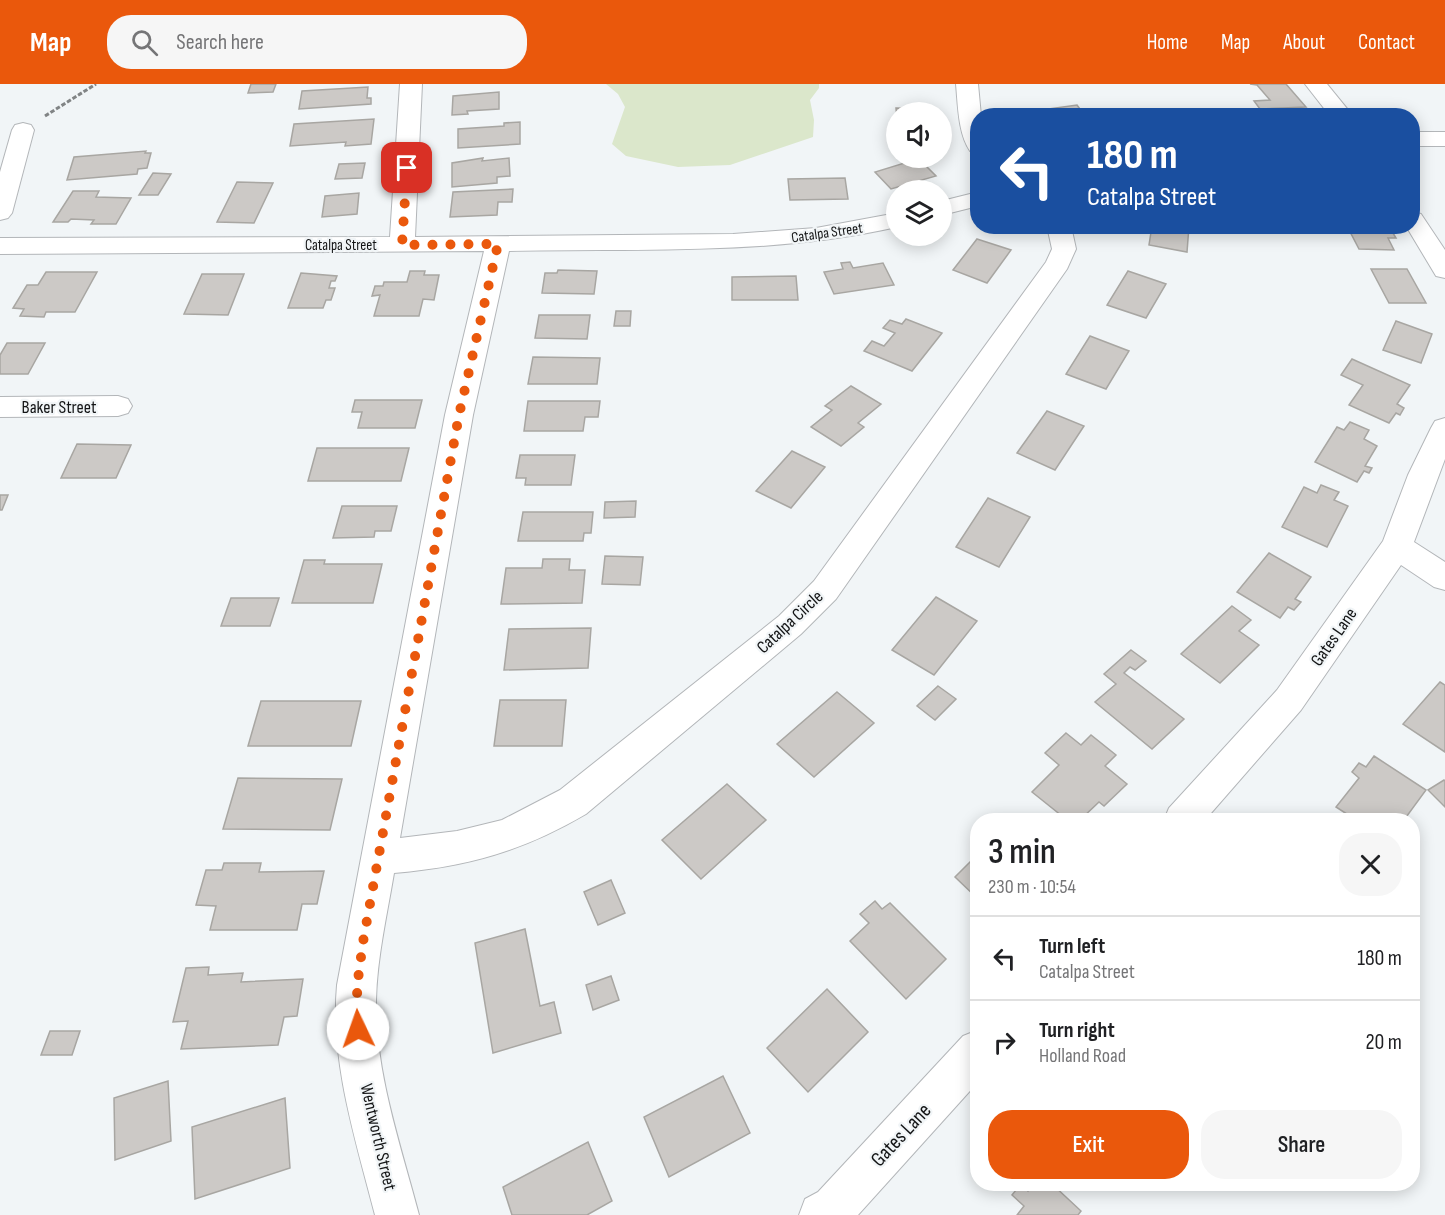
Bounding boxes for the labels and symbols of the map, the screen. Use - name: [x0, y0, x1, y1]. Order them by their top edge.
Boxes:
- pin: [381, 142, 432, 193]
- street label: Catalpa Street: [790, 219, 864, 247]
- street label: Catalpa Street: [305, 236, 377, 255]
- street label: Baker Street: [22, 397, 97, 418]
- street label: Catalpa Circle: [752, 586, 828, 658]
- street label: Gates Lane: [1306, 604, 1362, 670]
- position arrow: [326, 997, 390, 1061]
- street label: Wentworth Street: [356, 1082, 401, 1193]
- street label: Gates Lane: [865, 1098, 937, 1172]

